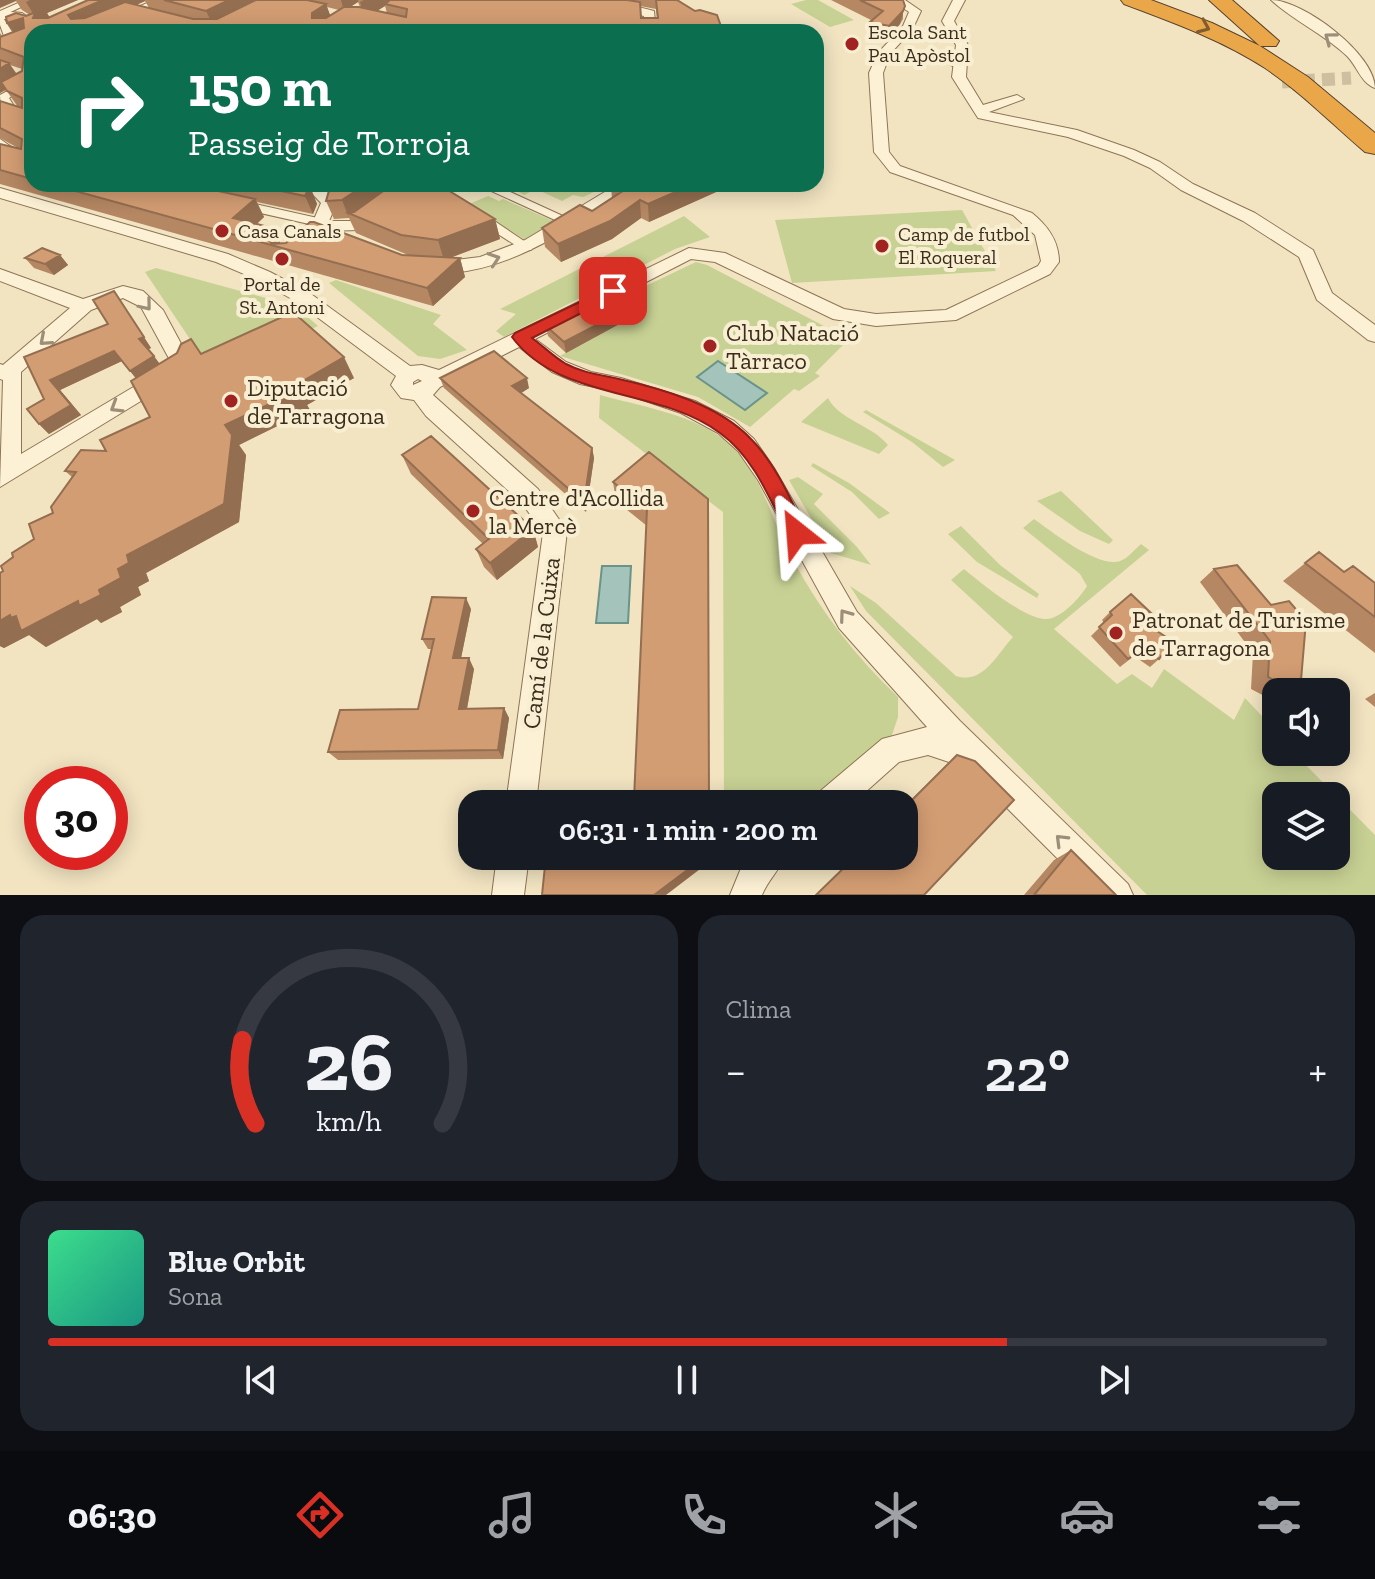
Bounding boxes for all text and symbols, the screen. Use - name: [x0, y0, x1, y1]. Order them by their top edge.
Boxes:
- one-way arrow: [1196, 18, 1210, 34]
- place label: Escola Sant Pau Apòstol: [868, 20, 970, 67]
- one-way arrow: [1325, 34, 1339, 48]
- marker: Escola Sant Pau Apòstol: [843, 35, 861, 53]
- text: 150 m: [188, 53, 332, 120]
- icon: right: [56, 56, 160, 160]
- text: Passeig de Torroja: [188, 121, 470, 164]
- place label: Casa Canals: [238, 219, 341, 243]
- marker: Casa Canals: [213, 222, 231, 240]
- place label: Camp de futbol El Roqueral: [898, 222, 1030, 269]
- marker: Camp de futbol El Roqueral: [873, 237, 891, 255]
- marker: Portal de St. Antoni: [273, 250, 291, 268]
- one-way arrow: [486, 252, 500, 268]
- pin: [579, 257, 647, 325]
- icon: arrive: [591, 269, 635, 313]
- place label: Portal de St. Antoni: [239, 272, 325, 319]
- one-way arrow: [136, 296, 151, 310]
- place label: Club Natació Tàrraco: [726, 318, 859, 375]
- one-way arrow: [40, 330, 55, 344]
- marker: Club Natació Tàrraco: [701, 337, 719, 355]
- place label: Diputació de Tarragona: [247, 373, 385, 430]
- marker: Diputació de Tarragona: [222, 392, 240, 410]
- one-way arrow: [110, 397, 125, 412]
- place label: Centre d'Acollida la Mercè: [489, 483, 665, 540]
- position arrow: [755, 491, 839, 575]
- marker: Centre d'Acollida la Mercè: [464, 502, 482, 520]
- street label: Camí de la Cuixa: [516, 555, 566, 731]
- place label: Patronat de Turisme de Tarragona: [1132, 605, 1345, 662]
- one-way arrow: [841, 609, 855, 623]
- marker: Patronat de Turisme de Tarragona: [1107, 624, 1125, 642]
- map controls: [1262, 678, 1350, 870]
- button: sound: [1262, 678, 1350, 766]
- speed limit sign: 30: [24, 766, 128, 870]
- button: layers: [1262, 782, 1350, 870]
- text: 06:31 · 1 min · 200 m: [559, 812, 817, 848]
- one-way arrow: [1056, 835, 1070, 849]
- text: Clima: [726, 993, 792, 1025]
- text: 26: [304, 1011, 393, 1111]
- text: 22°: [984, 1034, 1070, 1106]
- text: −: [726, 1044, 746, 1097]
- text: +: [1308, 1044, 1327, 1097]
- text: km/h: [316, 1104, 381, 1138]
- text: Blue Orbit: [168, 1244, 305, 1280]
- text: Sona: [168, 1280, 223, 1312]
- icon: previous: [239, 1358, 283, 1402]
- icon: pause: [665, 1358, 709, 1402]
- icon: next: [1092, 1358, 1136, 1402]
- icon: directions: [292, 1487, 348, 1543]
- icon: music: [484, 1487, 540, 1543]
- icon: phone: [676, 1487, 732, 1543]
- icon: climate: [868, 1487, 924, 1543]
- icon: car: [1059, 1487, 1115, 1543]
- icon: filters: [1251, 1487, 1307, 1543]
- text: 06:30: [68, 1494, 157, 1537]

